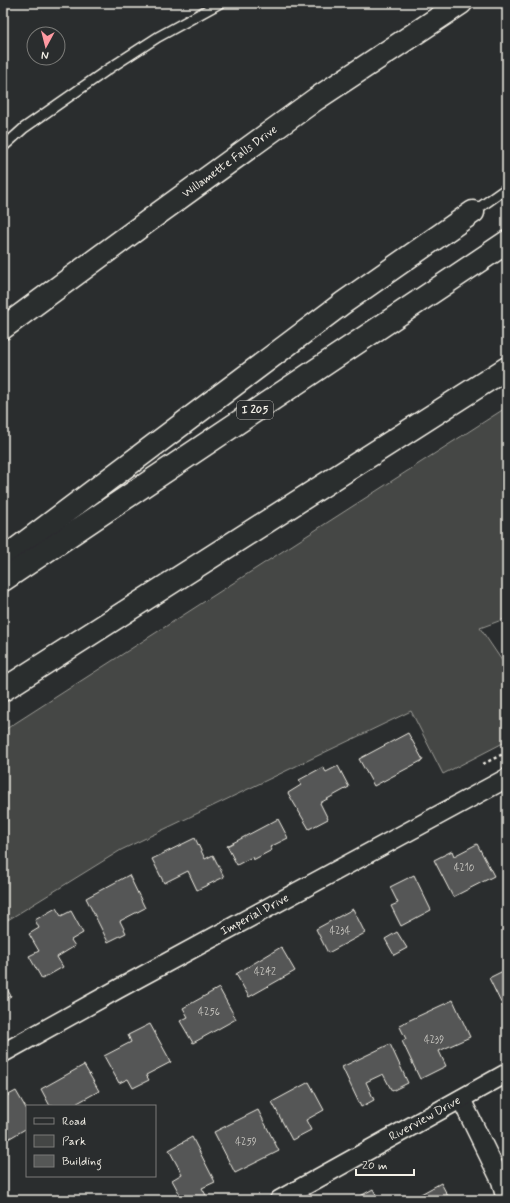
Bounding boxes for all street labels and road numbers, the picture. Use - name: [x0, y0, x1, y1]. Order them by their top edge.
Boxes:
- street label: Willamette Falls Drive: [179, 122, 281, 202]
- road number: I 205: [237, 401, 273, 419]
- street label: Imperial Drive: [218, 890, 292, 940]
- street label: Riverview Drive: [386, 1093, 464, 1145]

